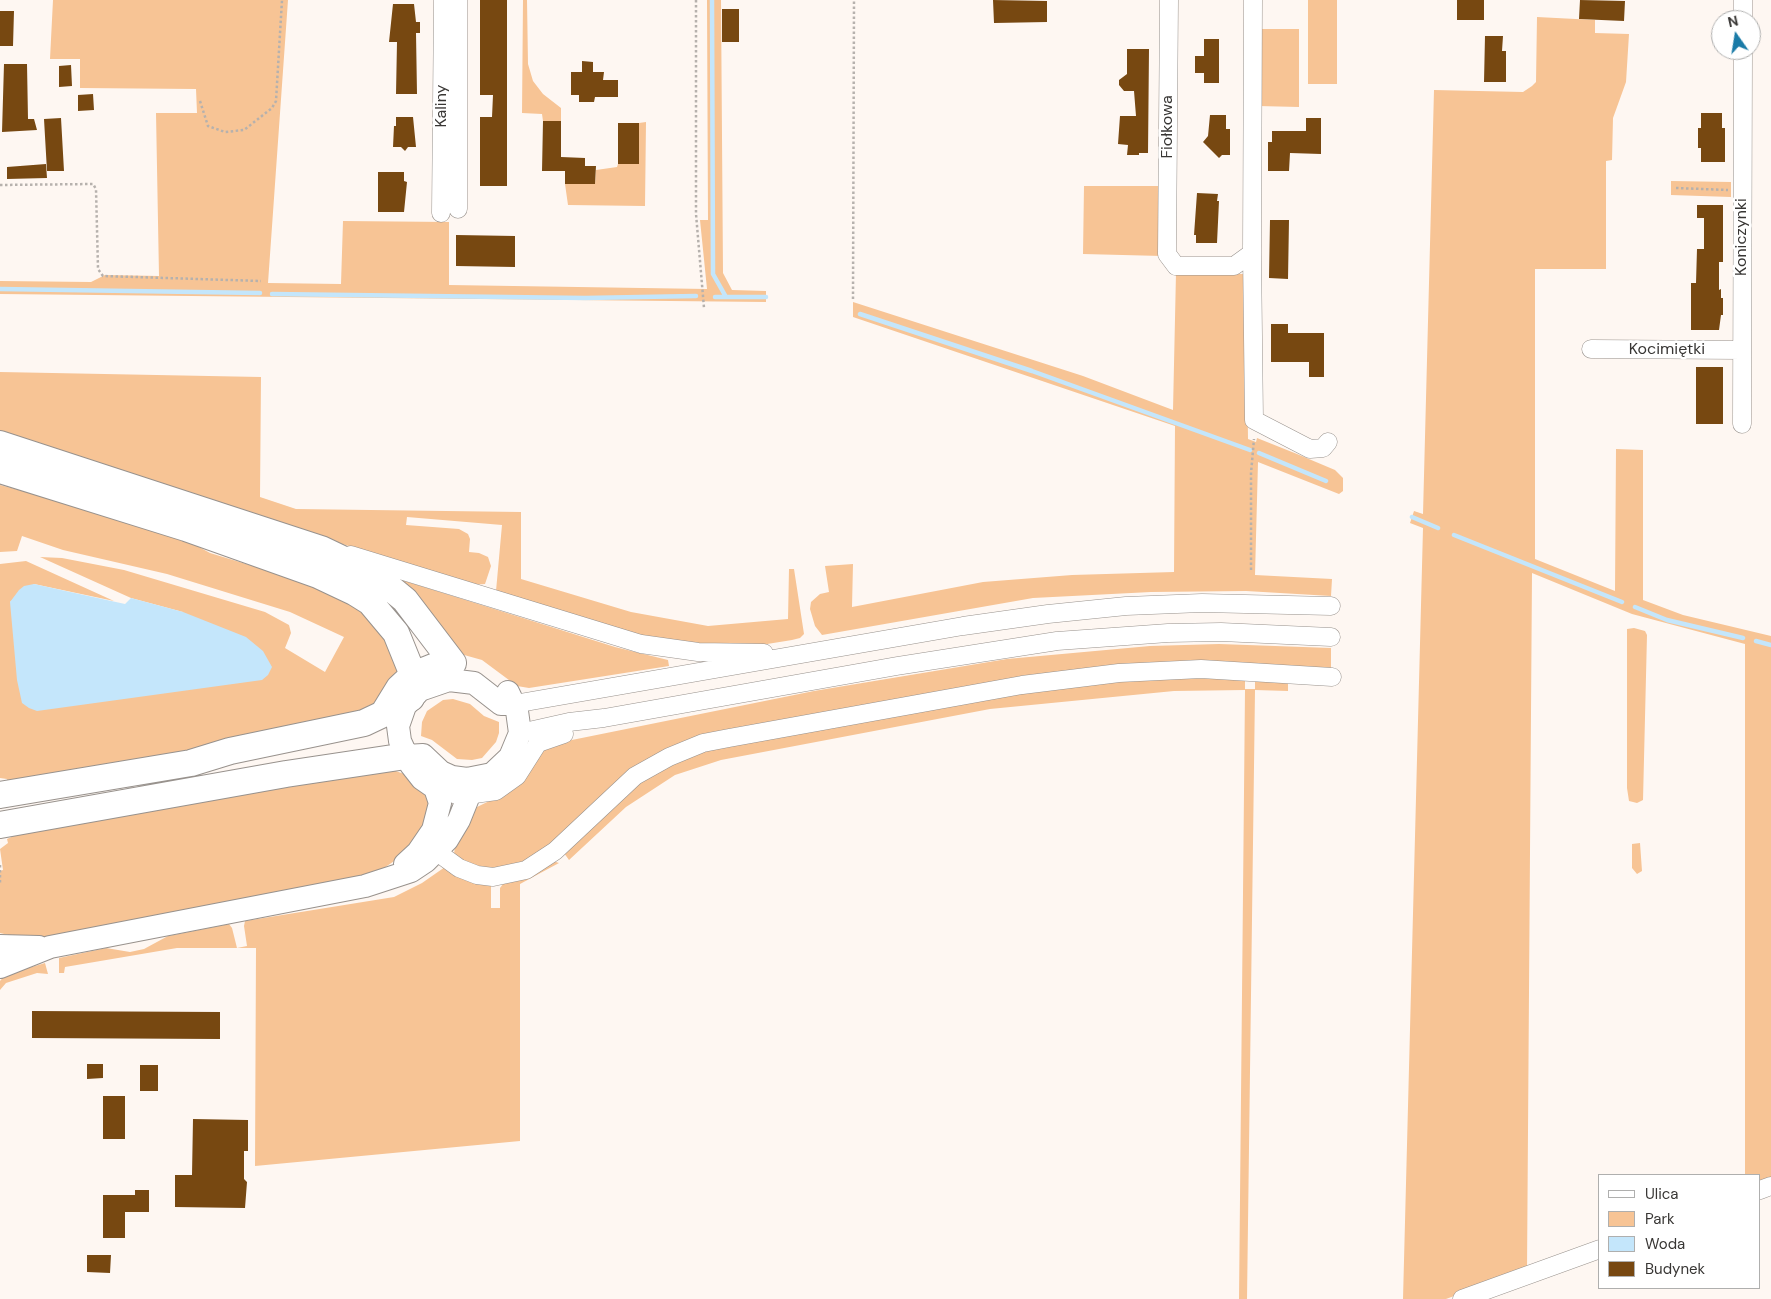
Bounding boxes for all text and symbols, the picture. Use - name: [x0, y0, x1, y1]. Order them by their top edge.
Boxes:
- north arrow: [1711, 10, 1761, 60]
- text: N: [1726, 11, 1740, 31]
- street label: Kaliny: [432, 85, 452, 127]
- street label: Fiołkowa: [1158, 95, 1178, 159]
- street label: Koniczynki: [1732, 198, 1752, 276]
- street label: Kocimiętki: [1629, 340, 1705, 360]
- legend: [1598, 1174, 1761, 1289]
- text: Ulica: [1645, 1184, 1679, 1204]
- text: Park: [1645, 1209, 1675, 1229]
- text: Woda: [1645, 1234, 1685, 1254]
- text: Budynek: [1645, 1259, 1705, 1279]

